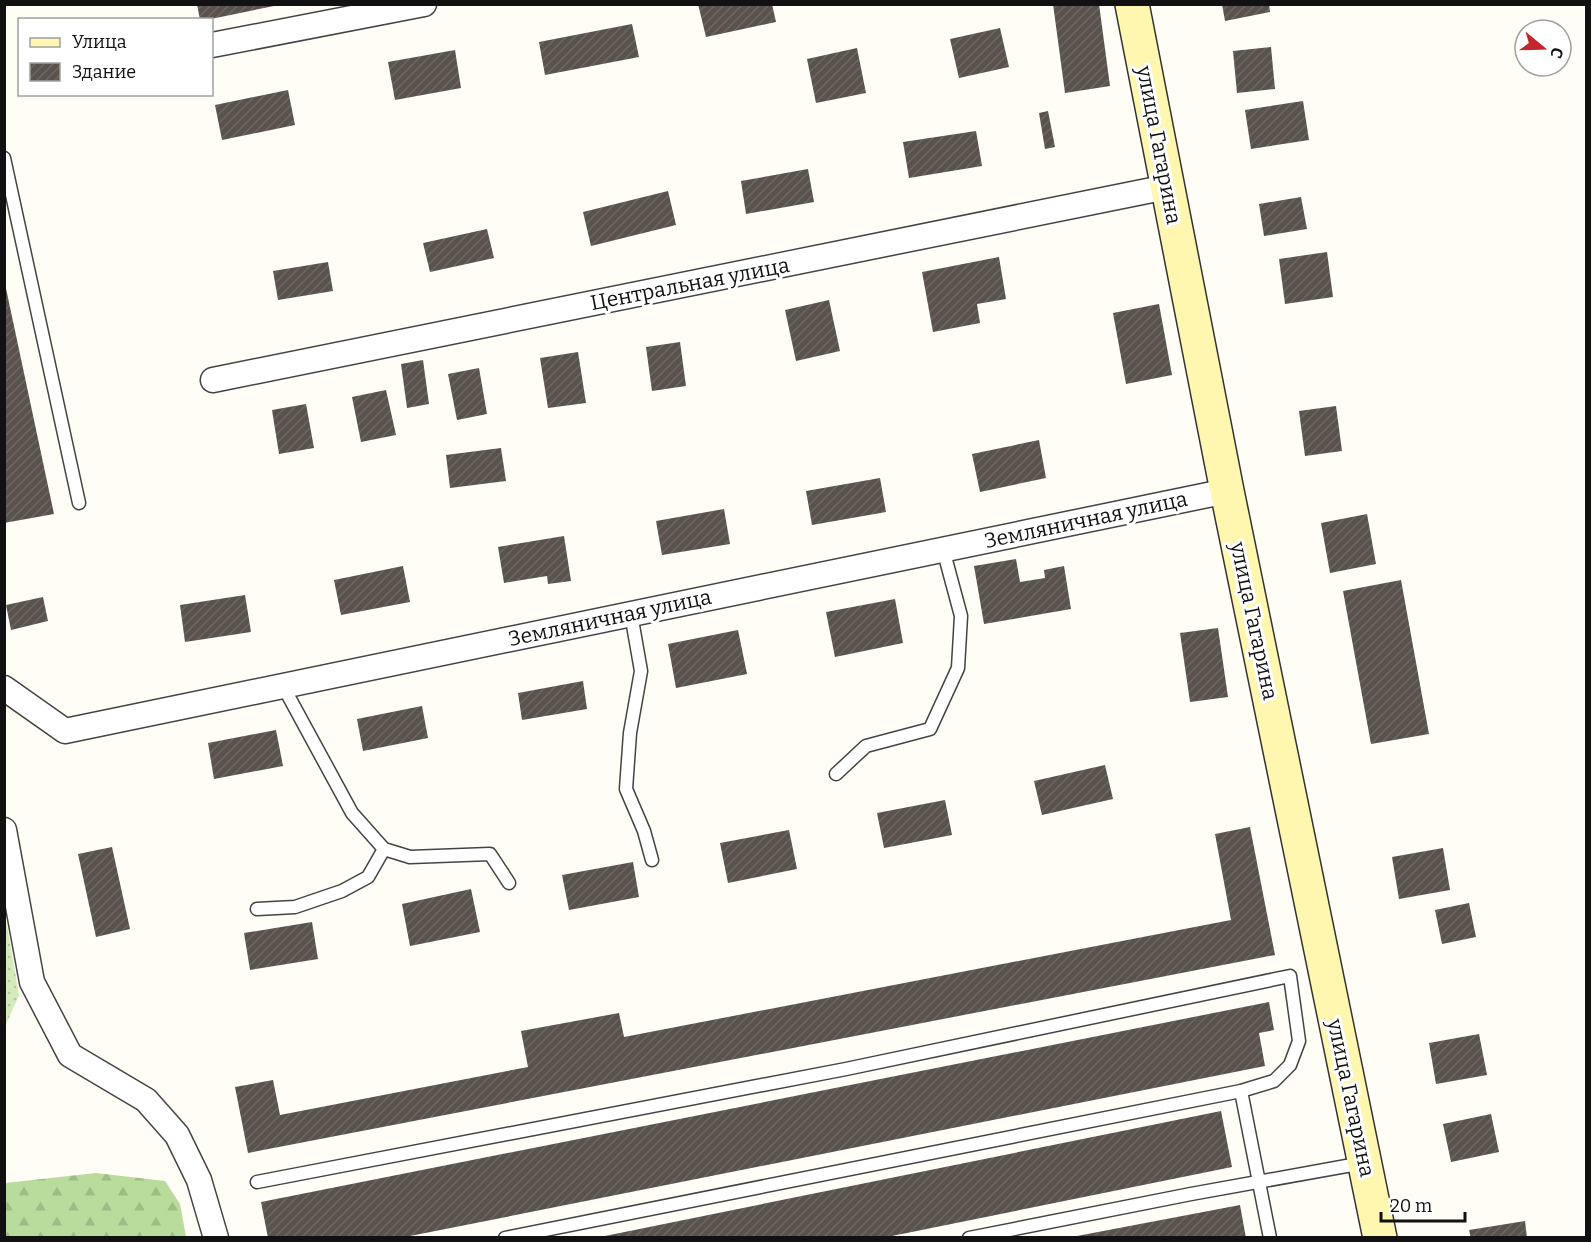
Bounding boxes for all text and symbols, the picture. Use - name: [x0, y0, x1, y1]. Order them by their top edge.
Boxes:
- legend: [18, 18, 213, 96]
- north arrow: [1513, 18, 1573, 78]
- text: Улица: [72, 31, 127, 53]
- text: С: [1546, 45, 1567, 61]
- text: Здание: [72, 61, 136, 83]
- street label: улица Гагарина: [1131, 63, 1187, 227]
- street label: Центральная улица: [588, 252, 792, 316]
- street label: Земляничная улица: [982, 486, 1190, 554]
- street label: улица Гагарина: [1224, 539, 1284, 703]
- street label: Земляничная улица: [506, 584, 714, 652]
- street label: улица Гагарина: [1321, 1016, 1381, 1180]
- scale bar: [1381, 1185, 1465, 1223]
- text: 20 m: [1390, 1195, 1432, 1217]

